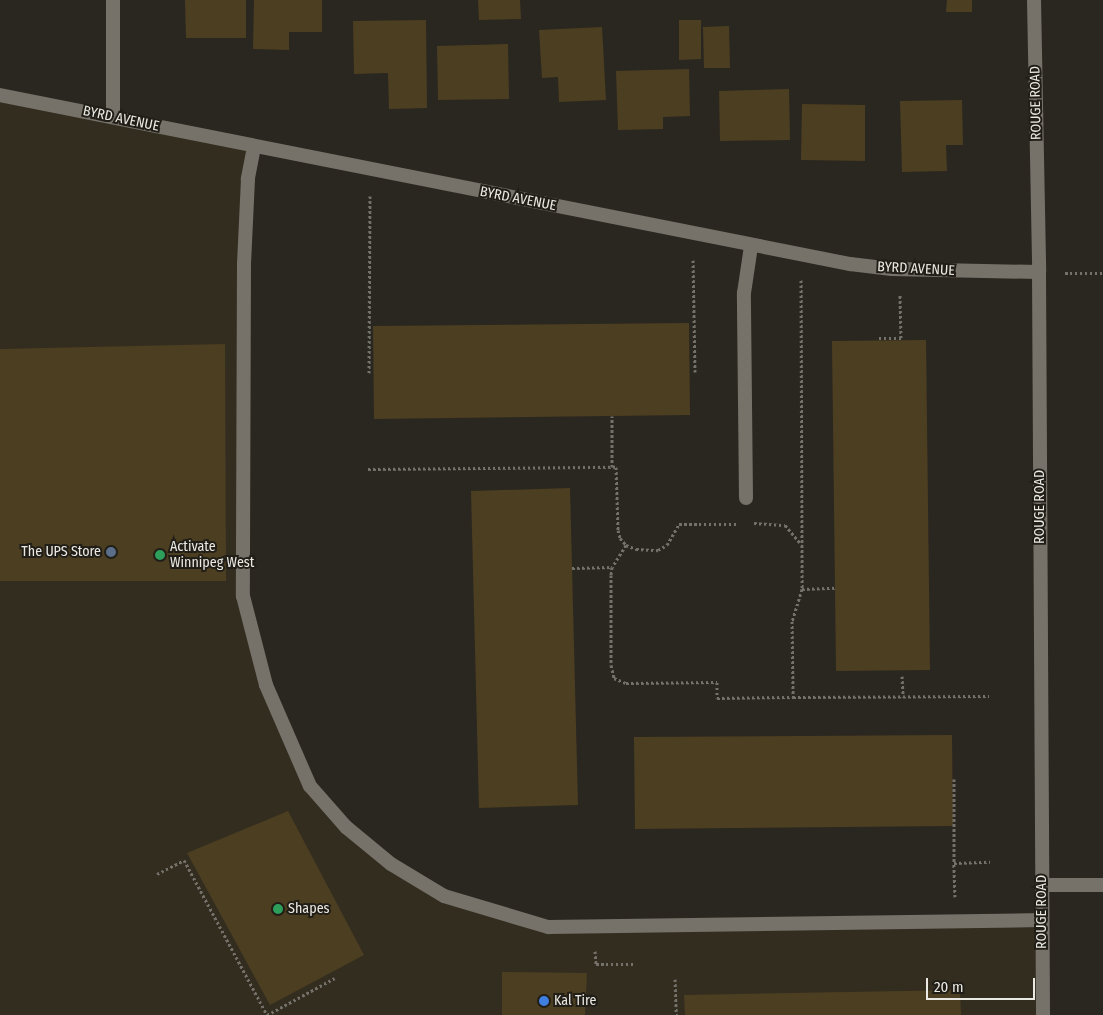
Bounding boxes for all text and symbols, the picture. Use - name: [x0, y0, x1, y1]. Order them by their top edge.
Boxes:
- street label: ROUGE ROAD: [1027, 66, 1045, 140]
- street label: BYRD AVENUE: [81, 103, 161, 135]
- street label: BYRD AVENUE: [478, 183, 558, 215]
- street label: BYRD AVENUE: [877, 259, 955, 279]
- street label: ROUGE ROAD: [1032, 470, 1048, 544]
- place label: Activate Winnipeg West: [170, 539, 254, 572]
- place label: The UPS Store: [21, 544, 101, 560]
- marker: The UPS Store: [105, 546, 117, 558]
- marker: Activate Winnipeg West: [154, 549, 166, 561]
- street label: ROUGE ROAD: [1034, 875, 1050, 949]
- place label: Shapes: [288, 901, 330, 917]
- marker: Shapes: [272, 903, 284, 915]
- scale bar: [928, 968, 1037, 1000]
- text: 20 m: [934, 978, 964, 996]
- place label: Kal Tire: [554, 993, 596, 1009]
- marker: Kal Tire: [538, 995, 550, 1007]

